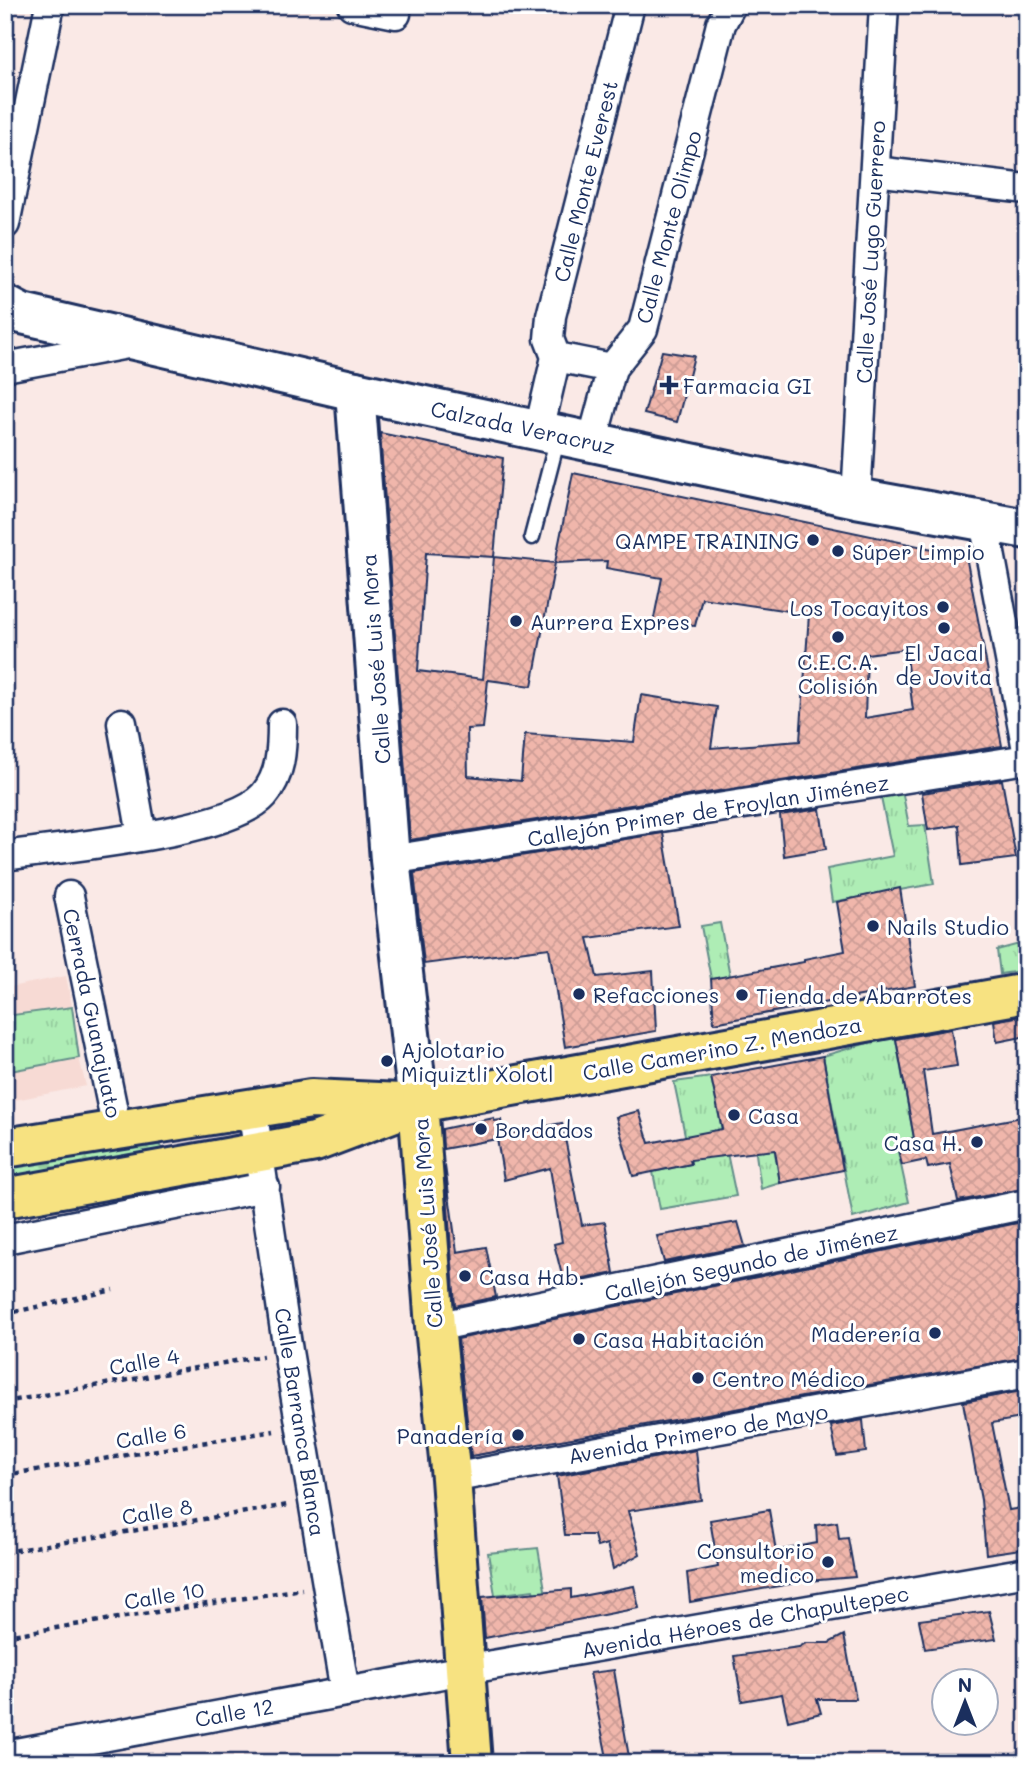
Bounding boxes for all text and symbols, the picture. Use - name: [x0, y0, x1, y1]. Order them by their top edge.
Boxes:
- street label: Calle Monte Everest: [547, 77, 623, 285]
- street label: Calle José Lugo Guerrero: [850, 120, 890, 384]
- street label: Calle Monte Olimpo: [629, 128, 707, 326]
- place label: Farmacia GI: [683, 372, 812, 399]
- marker: Farmacia GI: [661, 377, 677, 393]
- street label: Calzada Veracruz: [429, 394, 617, 460]
- place label: QAMPE TRAINING: [615, 527, 799, 554]
- marker: QAMPE TRAINING: [805, 532, 821, 548]
- place label: Súper Limpio: [852, 538, 985, 565]
- marker: Súper Limpio: [830, 543, 846, 559]
- street label: Calle José Luis Mora: [354, 553, 396, 765]
- place label: Los Tocayitos: [790, 594, 929, 621]
- marker: Los Tocayitos: [935, 599, 951, 615]
- place label: Aurrera Expres: [530, 608, 690, 635]
- marker: Aurrera Expres: [508, 613, 524, 629]
- marker: El Jacal de Jovita: [936, 620, 952, 636]
- marker: C.E.C.A. Colisión: [830, 629, 846, 645]
- place label: El Jacal de Jovita: [896, 639, 992, 690]
- place label: C.E.C.A. Colisión: [797, 648, 879, 699]
- street label: Callejón Primer de Froylan Jiménez: [525, 768, 891, 852]
- street label: Cerrada Guanajuato: [58, 906, 128, 1120]
- place label: Nails Studio: [887, 913, 1009, 940]
- marker: Nails Studio: [865, 918, 881, 934]
- place label: Refacciones: [593, 981, 719, 1008]
- place label: Tienda de Abarrotes: [756, 982, 972, 1009]
- marker: Refacciones: [571, 986, 587, 1002]
- marker: Tienda de Abarrotes: [734, 987, 750, 1003]
- street label: Calle Camerino Z. Mendoza: [580, 1010, 864, 1086]
- place label: Ajolotario Miquiztli Xolotl: [401, 1036, 554, 1087]
- marker: Ajolotario Miquiztli Xolotl: [379, 1053, 395, 1069]
- place label: Casa: [748, 1102, 799, 1129]
- marker: Casa: [726, 1107, 742, 1123]
- place label: Bordados: [495, 1116, 593, 1143]
- street label: Calle José Luis Mora: [406, 1117, 448, 1329]
- marker: Bordados: [473, 1121, 489, 1137]
- place label: Casa H.: [884, 1129, 963, 1156]
- marker: Casa H.: [969, 1134, 985, 1150]
- street label: Callejón Segundo de Jiménez: [602, 1218, 900, 1306]
- place label: Casa Hab.: [479, 1263, 585, 1290]
- marker: Casa Hab.: [457, 1268, 473, 1284]
- street label: Calle Barranca Blanca: [270, 1306, 332, 1538]
- place label: Maderería: [811, 1320, 921, 1347]
- marker: Maderería: [927, 1325, 943, 1341]
- place label: Casa Habitación: [593, 1326, 764, 1353]
- marker: Casa Habitación: [571, 1331, 587, 1347]
- street label: Calle 4: [107, 1341, 182, 1380]
- place label: Centro Médico: [712, 1365, 865, 1392]
- marker: Centro Médico: [690, 1370, 706, 1386]
- street label: Avenida Primero de Mayo: [566, 1397, 830, 1469]
- street label: Calle 6: [114, 1416, 188, 1454]
- place label: Panadería: [397, 1422, 504, 1449]
- marker: Panadería: [510, 1427, 526, 1443]
- street label: Calle 8: [120, 1492, 194, 1530]
- place label: Consultorio medico: [697, 1537, 814, 1588]
- marker: Consultorio medico: [820, 1554, 836, 1570]
- street label: Calle 10: [122, 1575, 206, 1615]
- street label: Avenida Héroes de Chapultepec: [579, 1579, 911, 1663]
- north arrow: [930, 1666, 1000, 1736]
- text: N: [958, 1672, 972, 1697]
- street label: Calle 12: [193, 1692, 275, 1732]

